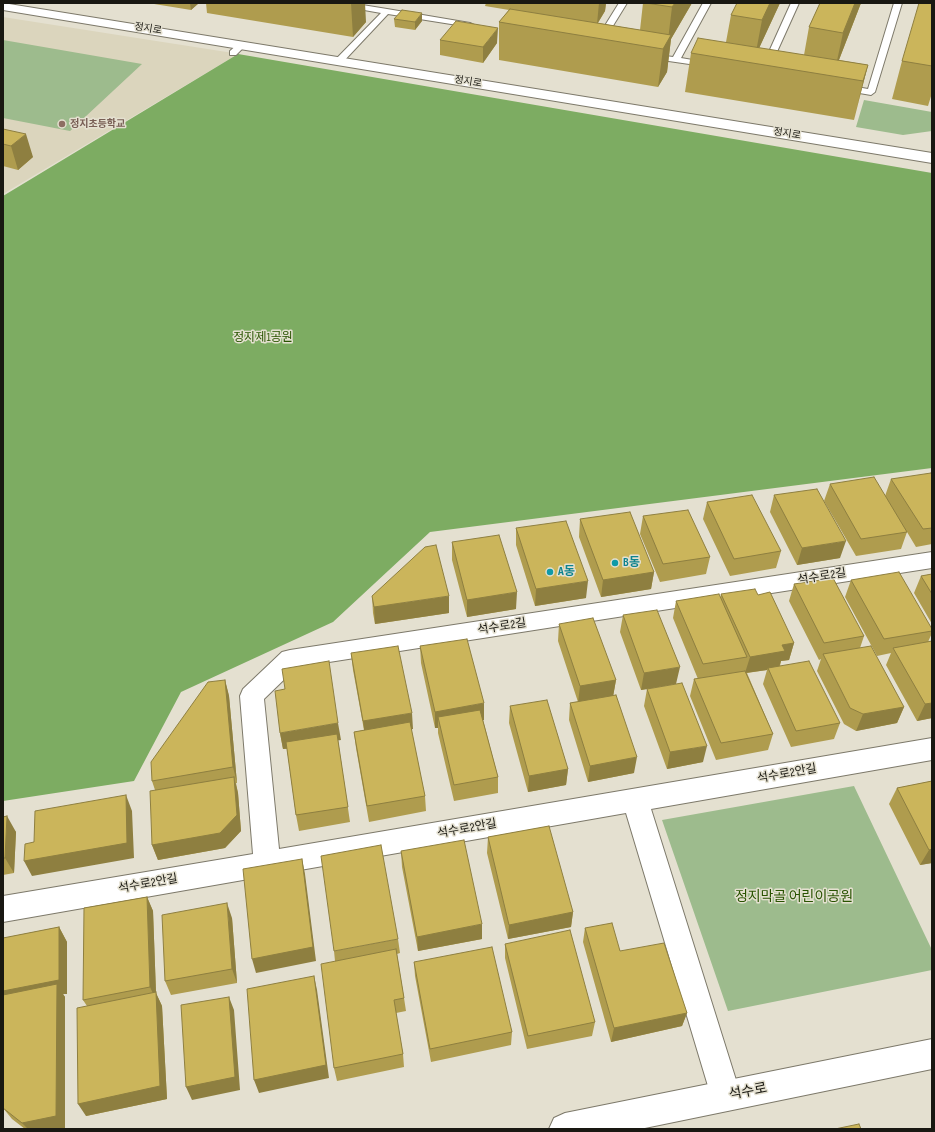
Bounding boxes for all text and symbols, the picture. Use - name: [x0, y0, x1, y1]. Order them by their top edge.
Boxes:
- street label: 정지로: [133, 21, 163, 37]
- street label: 정지로: [453, 74, 483, 90]
- place label: 정지초등학교: [70, 118, 125, 130]
- marker: 정지초등학교: [57, 119, 67, 129]
- street label: 정지로: [772, 126, 802, 142]
- park label: 정지제1공원: [233, 331, 293, 345]
- place label: B동: [623, 556, 640, 570]
- marker: B동: [610, 558, 620, 568]
- place label: A동: [558, 565, 575, 579]
- street label: 석수로2길: [797, 566, 847, 588]
- marker: A동: [545, 567, 555, 577]
- street label: 석수로2길: [477, 616, 527, 638]
- street label: 석수로2안길: [756, 762, 818, 786]
- street label: 석수로2안길: [436, 817, 498, 841]
- street label: 석수로2안길: [117, 872, 179, 896]
- park label: 정지막골 어린이공원: [735, 889, 853, 905]
- street label: 석수로: [727, 1080, 769, 1104]

